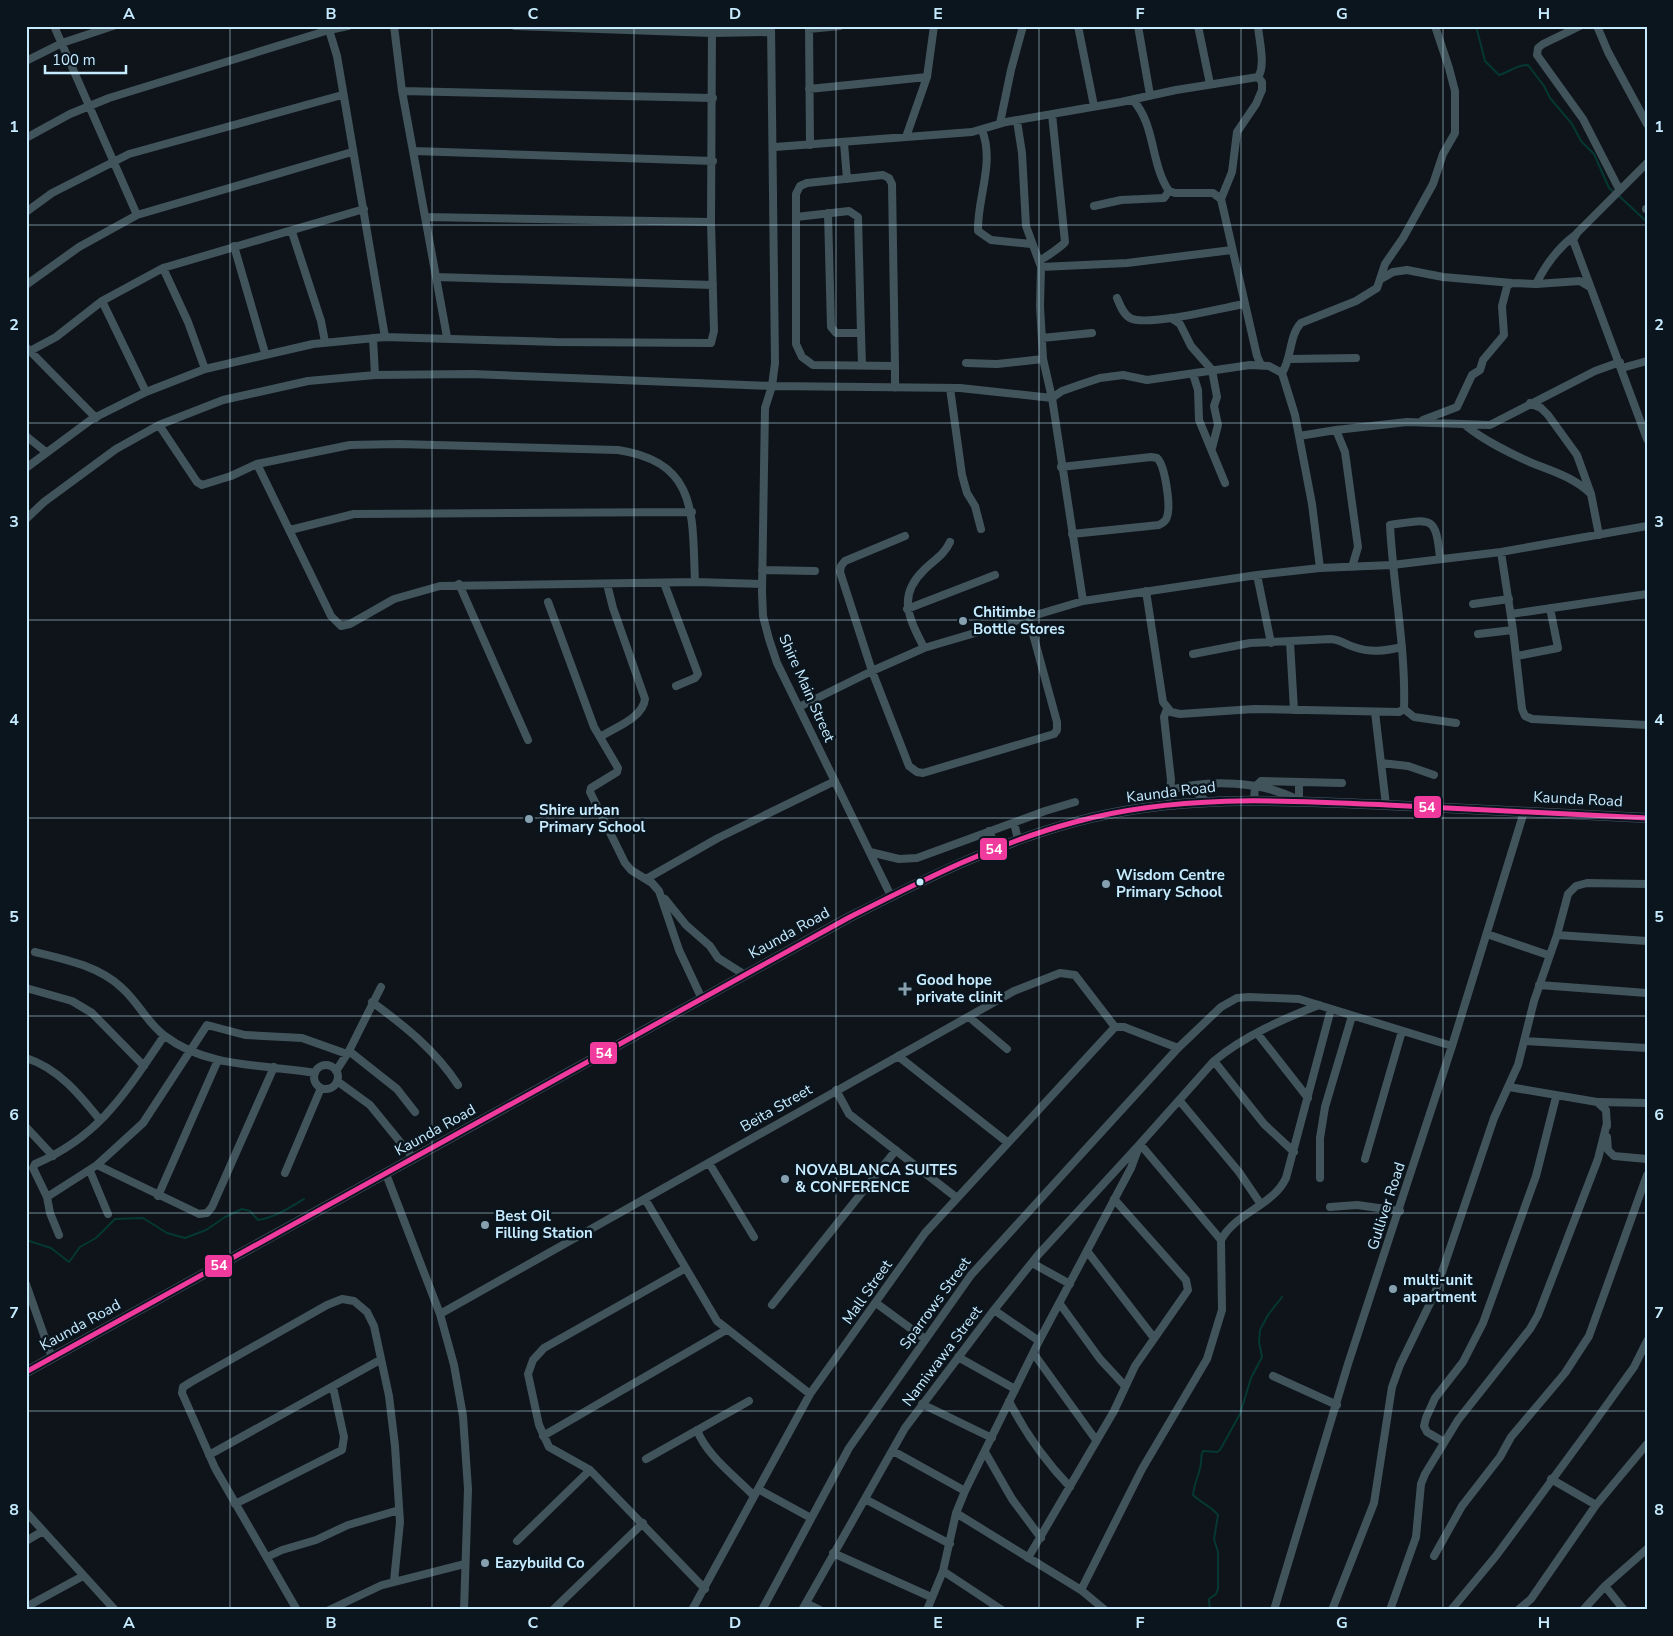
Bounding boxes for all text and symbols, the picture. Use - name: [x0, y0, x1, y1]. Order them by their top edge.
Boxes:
- text: A: [123, 3, 135, 25]
- text: B: [325, 3, 337, 25]
- text: C: [528, 3, 539, 25]
- text: D: [729, 3, 741, 25]
- text: E: [933, 3, 943, 25]
- text: F: [1136, 3, 1145, 25]
- text: G: [1336, 3, 1348, 25]
- text: H: [1538, 3, 1550, 25]
- scale bar: [45, 42, 126, 74]
- text: 100 m: [52, 50, 96, 70]
- text: 1: [9, 116, 19, 138]
- text: 1: [1654, 116, 1664, 138]
- text: 2: [9, 314, 19, 336]
- text: 2: [1654, 314, 1664, 336]
- text: 3: [9, 511, 19, 533]
- text: 3: [1654, 511, 1664, 533]
- place label: Chitimbe Bottle Stores: [973, 602, 1065, 639]
- marker: Chitimbe Bottle Stores: [957, 615, 969, 627]
- street label: Shire Main Street: [774, 631, 840, 746]
- text: 4: [9, 709, 19, 731]
- text: 4: [1654, 709, 1664, 731]
- street label: Kaunda Road: [1125, 777, 1217, 807]
- street label: Kaunda Road: [1533, 787, 1623, 811]
- line badge: 54: [1413, 795, 1442, 819]
- text: 54: [1419, 798, 1436, 817]
- place label: Shire urban Primary School: [539, 800, 646, 837]
- marker: Shire urban Primary School: [523, 813, 535, 825]
- line badge: 54: [979, 837, 1008, 861]
- text: 54: [986, 840, 1003, 859]
- place label: Wisdom Centre Primary School: [1116, 865, 1225, 902]
- unlabelled marker: [915, 877, 925, 887]
- marker: Wisdom Centre Primary School: [1100, 878, 1112, 890]
- street label: Kaunda Road: [745, 903, 833, 963]
- text: 5: [9, 906, 19, 928]
- text: 5: [1654, 906, 1664, 928]
- place label: Good hope private clinit: [916, 970, 1003, 1007]
- marker: Good hope private clinit: [898, 982, 912, 996]
- line badge: 54: [589, 1041, 618, 1065]
- text: 54: [596, 1044, 613, 1063]
- street label: Beita Street: [737, 1079, 816, 1137]
- street label: Kaunda Road: [391, 1100, 479, 1160]
- text: 6: [9, 1104, 19, 1126]
- text: 6: [1654, 1104, 1664, 1126]
- street label: Gulliver Road: [1362, 1159, 1410, 1253]
- place label: NOVABLANCA SUITES & CONFERENCE: [795, 1160, 957, 1197]
- marker: NOVABLANCA SUITES & CONFERENCE: [779, 1173, 791, 1185]
- place label: Best Oil Filling Station: [495, 1206, 593, 1243]
- marker: Best Oil Filling Station: [479, 1219, 491, 1231]
- street label: Sparrows Street: [895, 1252, 976, 1353]
- line badge: 54: [204, 1254, 233, 1278]
- street label: Mall Street: [837, 1255, 897, 1328]
- text: 54: [211, 1256, 228, 1275]
- place label: multi-unit apartment: [1403, 1270, 1477, 1307]
- marker: multi-unit apartment: [1387, 1283, 1399, 1295]
- street label: Kaunda Road: [36, 1295, 124, 1355]
- street label: Namiwawa Street: [898, 1301, 987, 1410]
- text: 7: [9, 1302, 19, 1324]
- text: 7: [1654, 1302, 1664, 1324]
- text: 8: [9, 1499, 19, 1521]
- text: 8: [1654, 1499, 1664, 1521]
- place label: Eazybuild Co: [495, 1553, 585, 1573]
- marker: Eazybuild Co: [479, 1557, 491, 1569]
- text: A: [123, 1612, 135, 1634]
- text: B: [325, 1612, 337, 1634]
- text: C: [528, 1612, 539, 1634]
- text: D: [729, 1612, 741, 1634]
- text: E: [933, 1612, 943, 1634]
- text: F: [1136, 1612, 1145, 1634]
- text: G: [1336, 1612, 1348, 1634]
- text: H: [1538, 1612, 1550, 1634]

